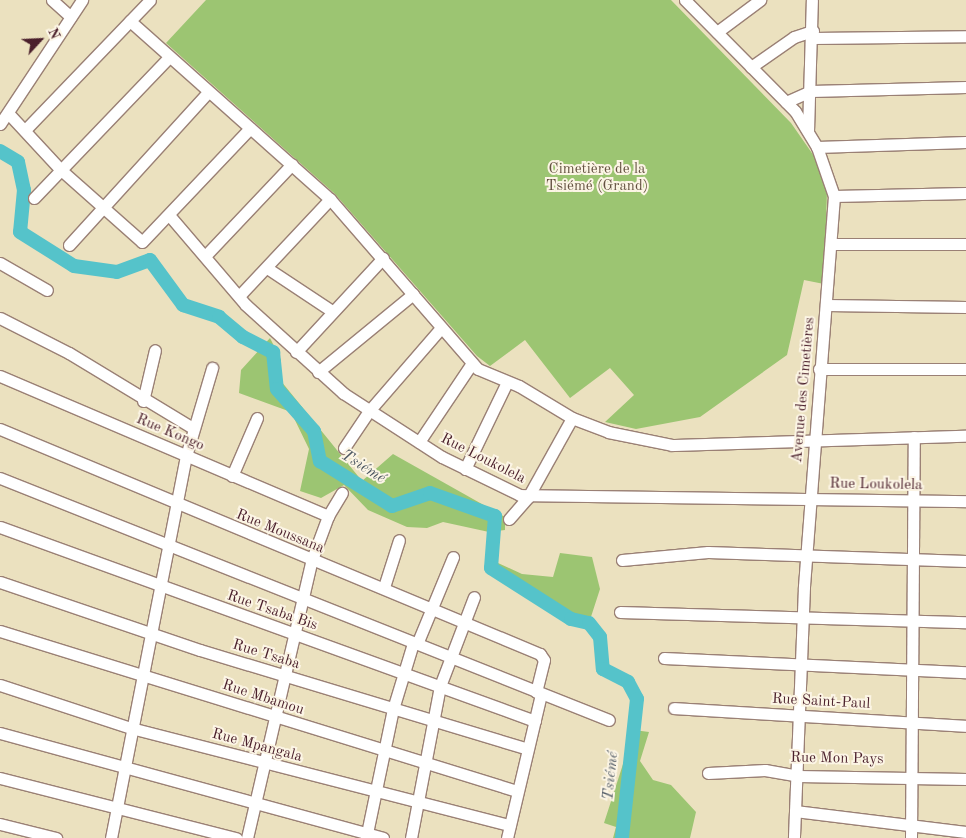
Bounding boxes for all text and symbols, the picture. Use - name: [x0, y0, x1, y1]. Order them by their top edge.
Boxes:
- north arrow: [15, 15, 65, 65]
- text: N: [45, 26, 62, 41]
- park label: Cimetière de la Tsiémé (Grand): [546, 160, 648, 195]
- street label: Avenue des Cimetières: [789, 317, 819, 463]
- street label: Rue Kongo: [133, 411, 207, 455]
- street label: Rue Loukolela: [437, 430, 529, 488]
- water label: Tsiémé: [337, 446, 389, 488]
- street label: Rue Loukolela: [829, 475, 923, 495]
- street label: Rue Moussana: [233, 506, 327, 558]
- street label: Rue Tsaba Bis: [224, 587, 320, 635]
- street label: Rue Tsaba: [230, 636, 302, 674]
- street label: Rue Mbamou: [220, 676, 306, 720]
- street label: Rue Saint-Paul: [771, 690, 871, 714]
- street label: Rue Mpangala: [210, 725, 304, 767]
- street label: Rue Mon Pays: [790, 749, 884, 769]
- water label: Tsiémé: [599, 751, 623, 801]

